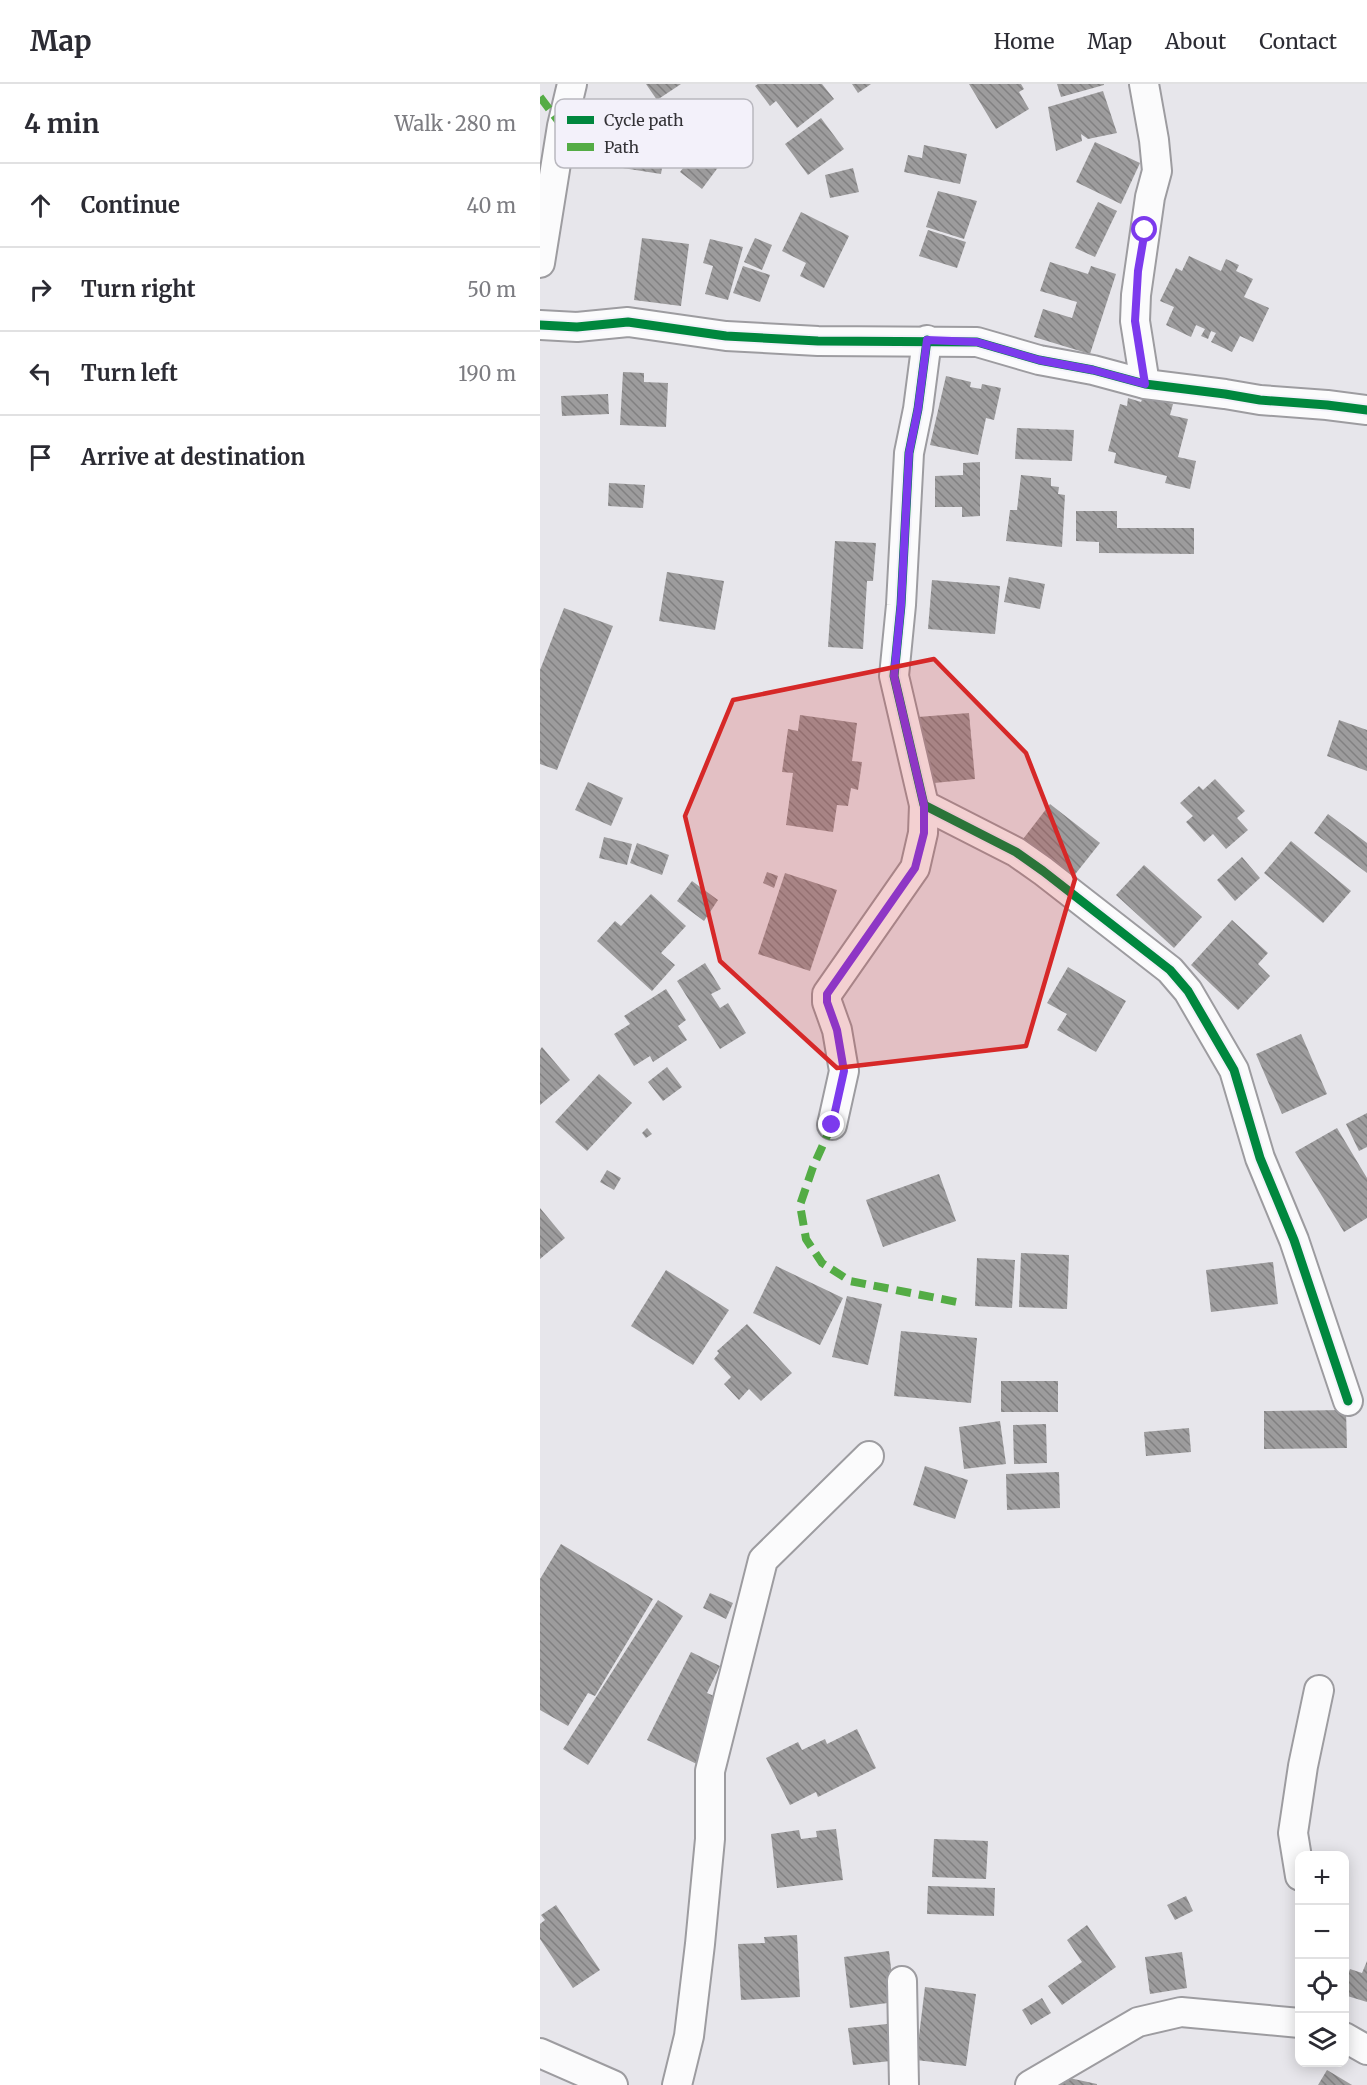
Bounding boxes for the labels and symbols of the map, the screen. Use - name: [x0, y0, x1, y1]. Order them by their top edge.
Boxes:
- legend: [555, 99, 753, 168]
- text: Cycle path: [604, 110, 684, 130]
- text: Path: [604, 137, 640, 157]
- route start: [1131, 216, 1157, 242]
- route end: [818, 1111, 844, 1137]

